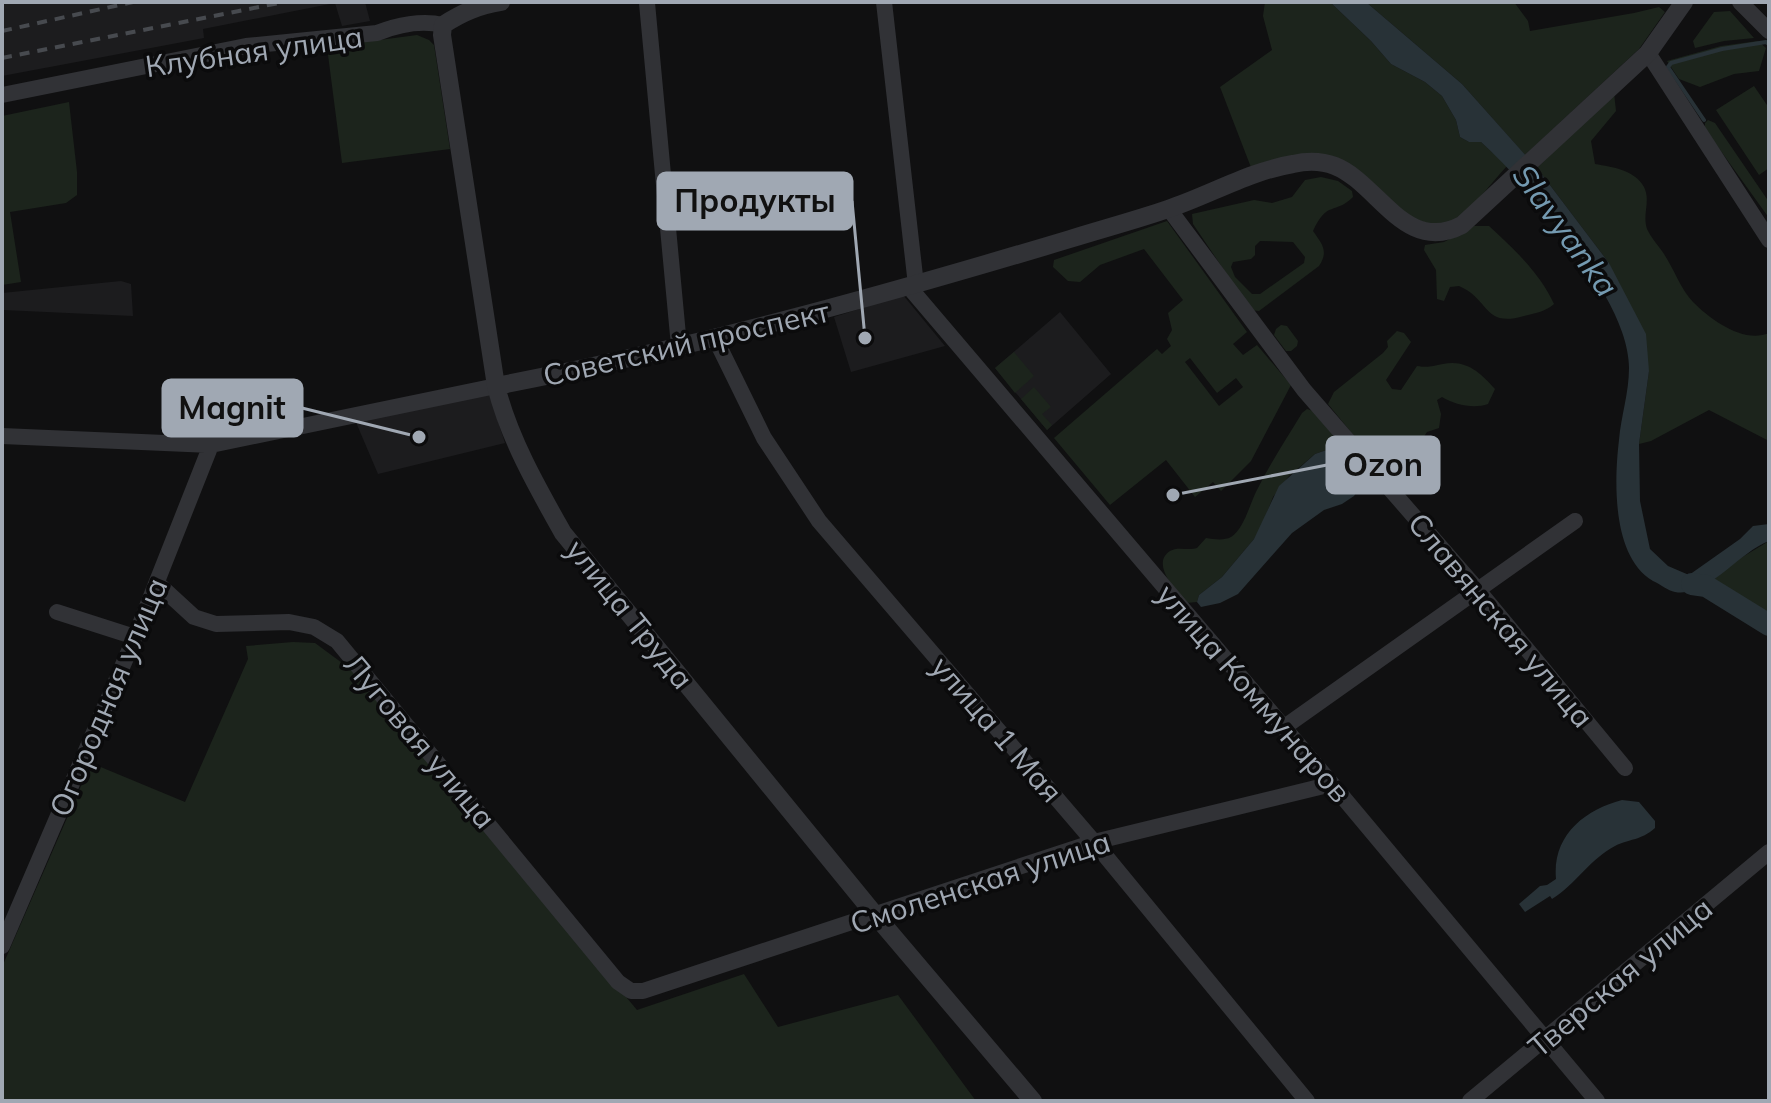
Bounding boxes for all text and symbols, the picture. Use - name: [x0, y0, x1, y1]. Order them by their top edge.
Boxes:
- street label: Клубная улица: [143, 17, 365, 85]
- water label: Slavyanka: [1505, 156, 1627, 304]
- callout: Продукты: [658, 173, 852, 229]
- text: Продукты: [674, 180, 836, 220]
- street label: Советский проспект: [539, 292, 833, 394]
- callout: Magnit: [163, 380, 302, 436]
- text: Magnit: [178, 387, 286, 427]
- callout: Ozon: [1327, 437, 1439, 493]
- text: Ozon: [1343, 444, 1423, 484]
- street label: Славянская улица: [1400, 505, 1602, 735]
- street label: улица Труда: [558, 531, 702, 697]
- street label: Огородная улица: [41, 572, 175, 822]
- street label: улица Коммунаров: [1149, 576, 1359, 810]
- street label: Луговая улица: [336, 646, 504, 836]
- street label: улица 1 Мая: [923, 648, 1071, 810]
- street label: Смоленская улица: [845, 822, 1115, 942]
- street label: Тверская улица: [1520, 889, 1720, 1065]

